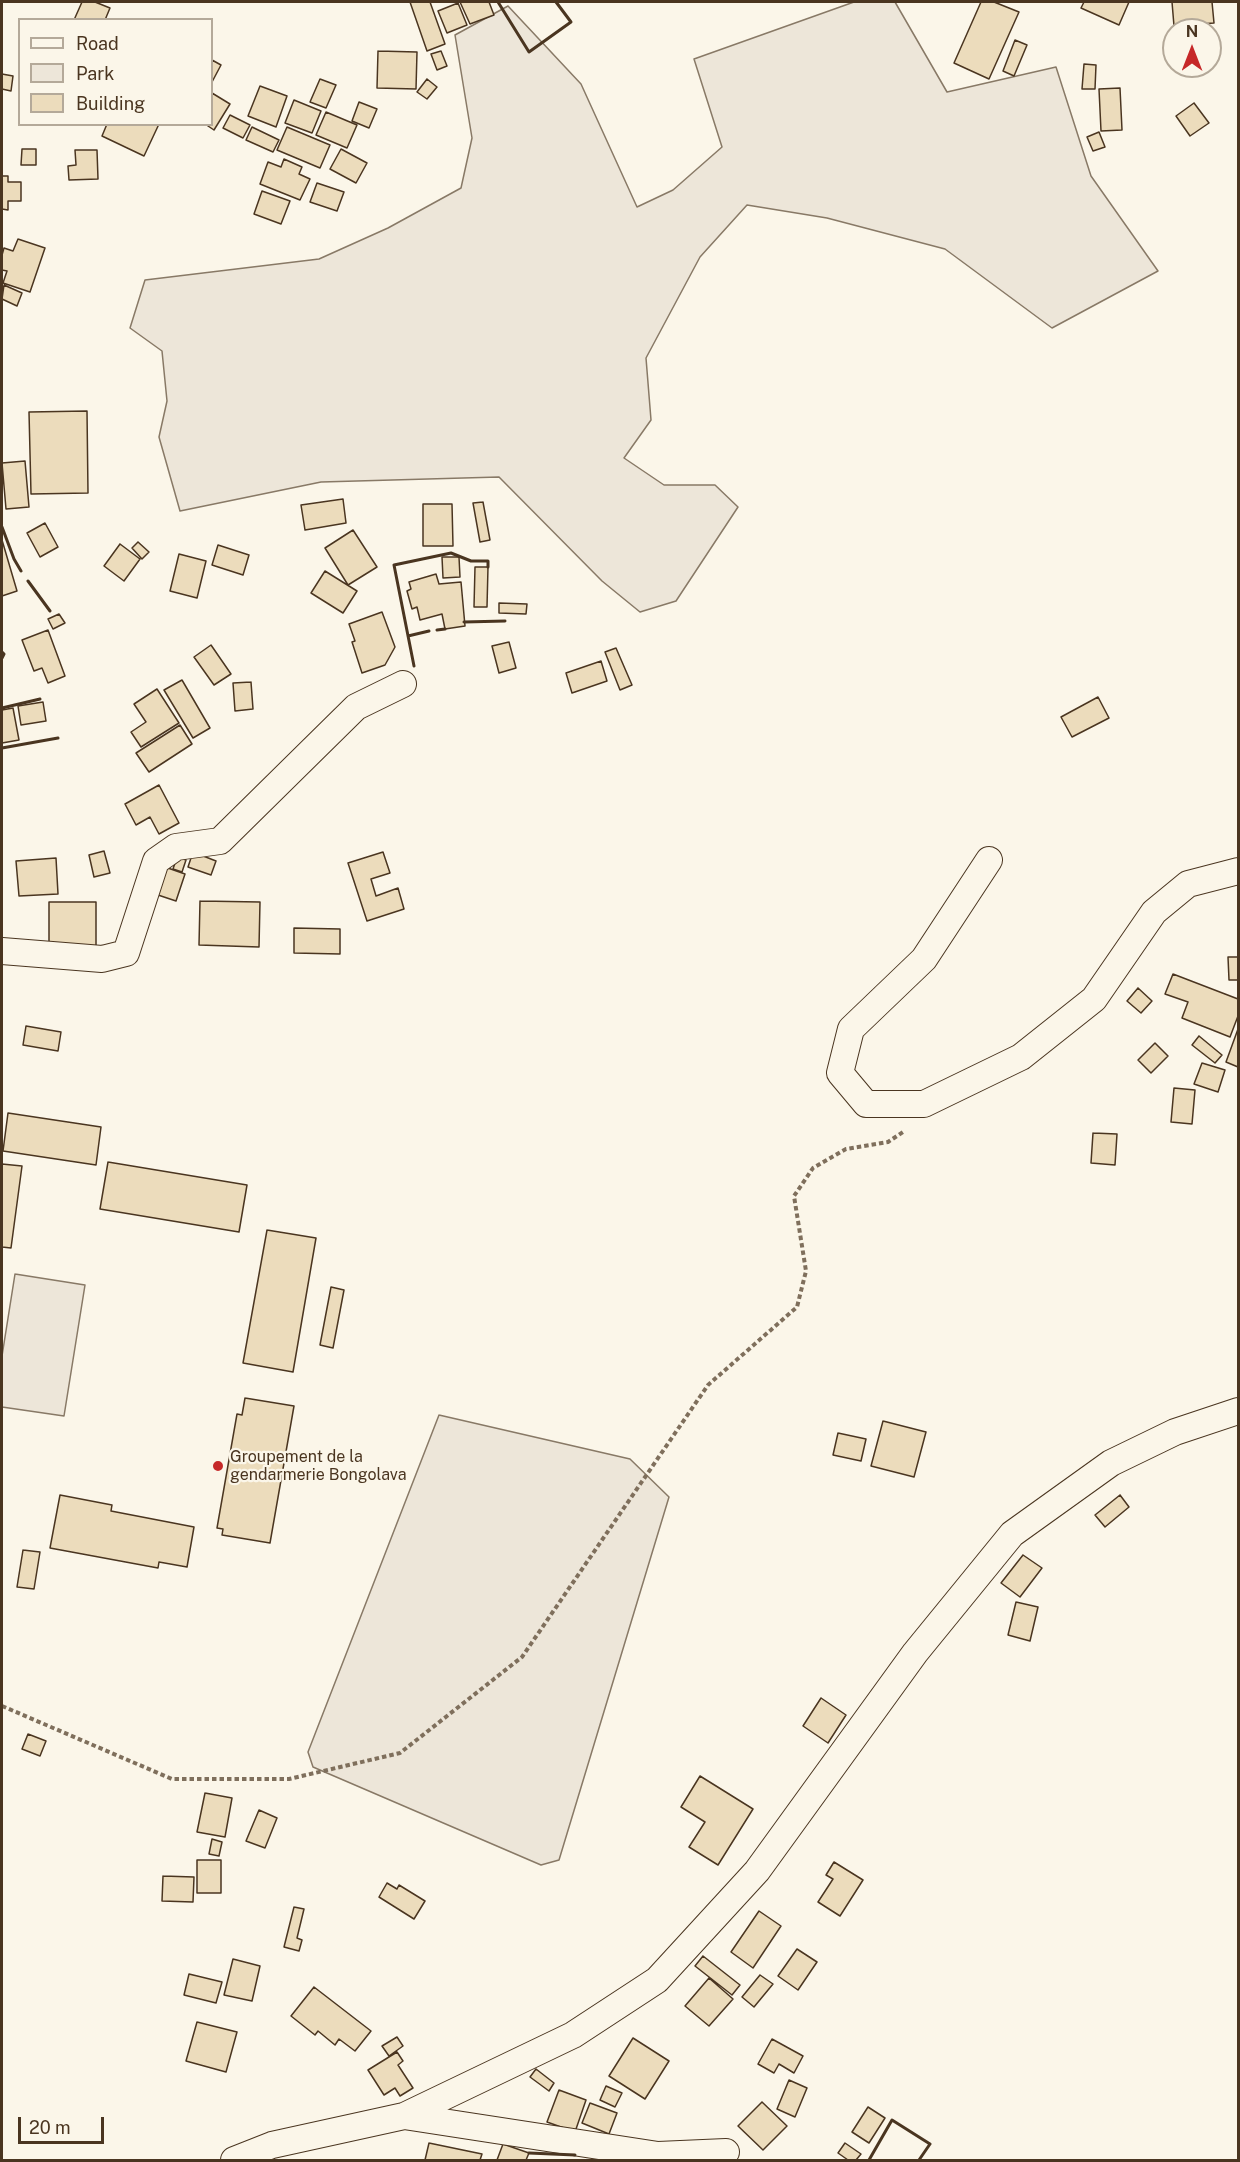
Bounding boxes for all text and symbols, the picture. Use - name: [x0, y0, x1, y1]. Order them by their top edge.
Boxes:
- legend: [18, 18, 213, 126]
- north arrow: [1162, 18, 1222, 78]
- text: N: [1186, 22, 1198, 41]
- text: Road: [76, 33, 119, 54]
- text: Park: [76, 63, 114, 84]
- text: Building: [76, 93, 145, 114]
- place label: Groupement de la gendarmerie Bongolava: [230, 1447, 407, 1485]
- marker: Groupement de la gendarmerie Bongolava: [211, 1459, 225, 1473]
- scale bar: [21, 2105, 106, 2143]
- text: 20 m: [29, 2117, 71, 2138]

